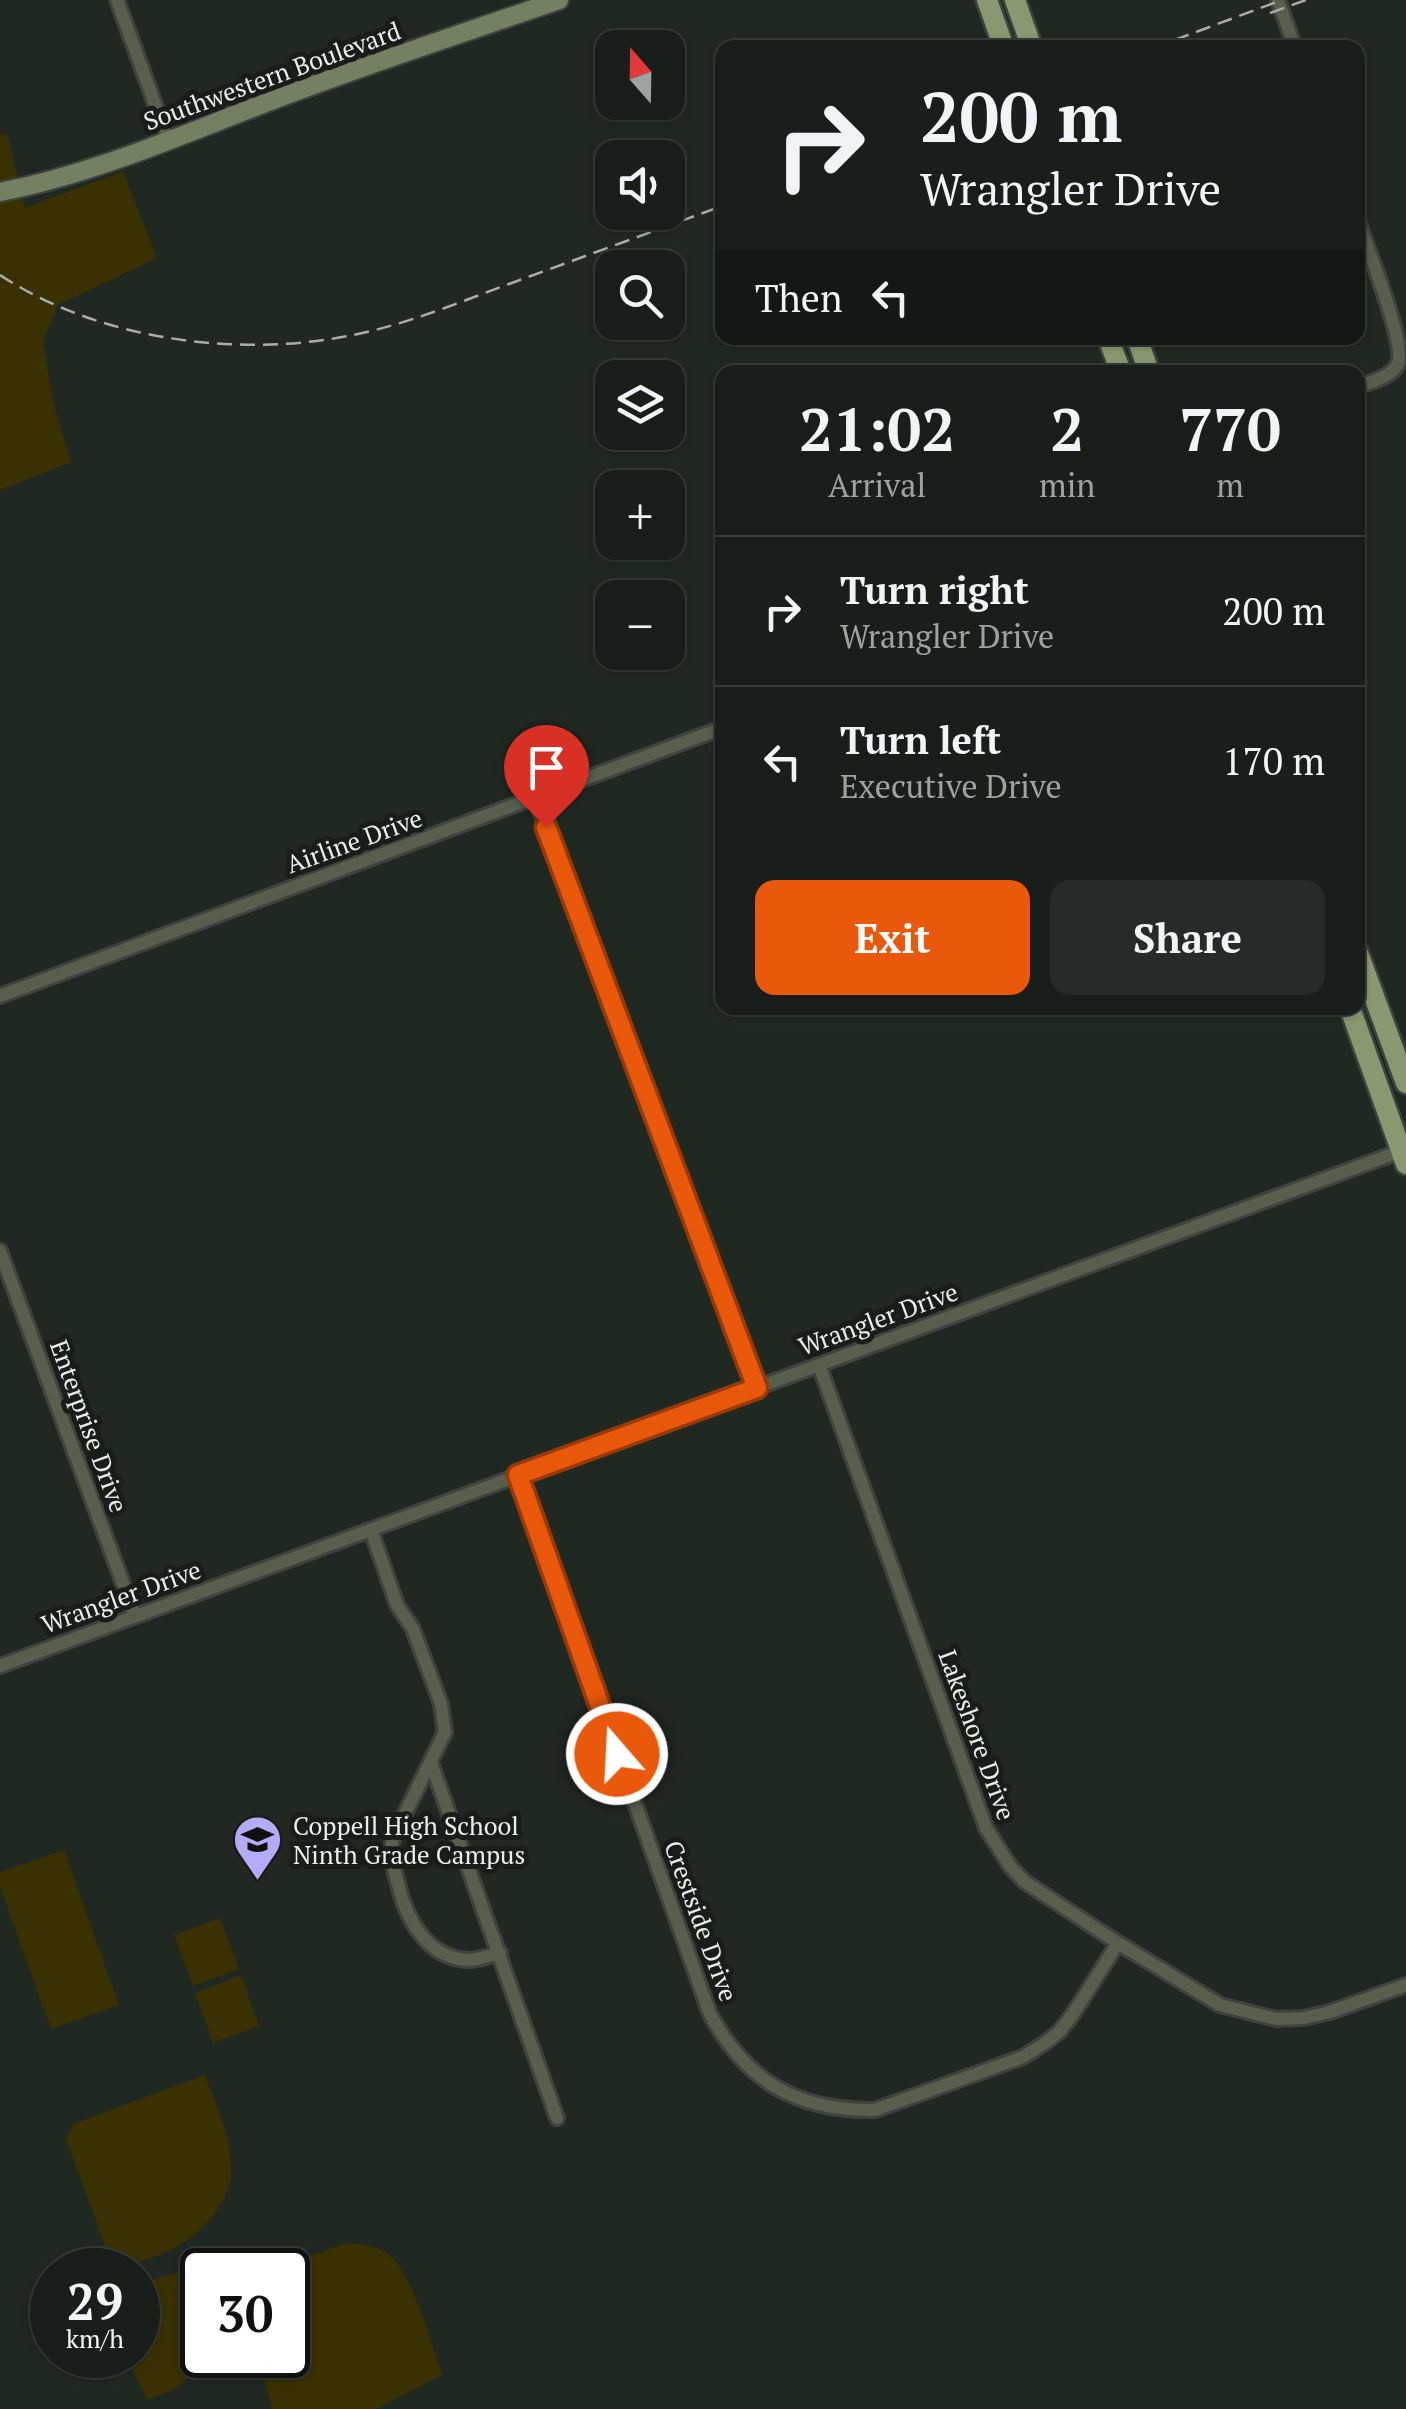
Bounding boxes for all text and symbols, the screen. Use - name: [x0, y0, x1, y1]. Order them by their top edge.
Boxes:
- street label: Southwestern Boulevard: [139, 14, 405, 137]
- north arrow: [595, 30, 685, 120]
- map controls: [595, 30, 685, 670]
- text: 200 m: [920, 69, 1122, 162]
- icon: right: [755, 80, 885, 210]
- button: sound: [595, 140, 685, 230]
- text: Wrangler Drive: [920, 158, 1221, 218]
- button: search: [595, 250, 685, 340]
- icon: left: [863, 270, 918, 325]
- text: Then: [755, 273, 843, 323]
- button: layers: [595, 360, 685, 450]
- text: 21:02: [799, 389, 955, 468]
- text: 2: [1050, 389, 1084, 468]
- text: 770: [1179, 389, 1281, 468]
- text: Arrival: [828, 464, 926, 506]
- text: min: [1039, 464, 1095, 506]
- text: m: [1216, 464, 1244, 506]
- button: +: [595, 470, 685, 560]
- text: Turn right: [840, 565, 1029, 615]
- button: −: [595, 580, 685, 670]
- icon: right: [755, 584, 810, 639]
- text: 200 m: [1222, 586, 1325, 636]
- text: Wrangler Drive: [840, 615, 1054, 657]
- text: Turn left: [840, 715, 1001, 765]
- pin: [504, 725, 589, 828]
- icon: left: [755, 734, 810, 789]
- text: 170 m: [1222, 736, 1325, 786]
- icon: arrive: [519, 740, 574, 795]
- text: Executive Drive: [840, 765, 1062, 807]
- street label: Airline Drive: [281, 801, 426, 880]
- button: Exit: [755, 880, 1030, 995]
- button: Share: [1050, 880, 1325, 995]
- street label: Wrangler Drive: [794, 1274, 962, 1363]
- street label: Enterprise Drive: [43, 1335, 136, 1517]
- street label: Wrangler Drive: [37, 1552, 205, 1641]
- street label: Lakeshore Drive: [931, 1645, 1024, 1824]
- position arrow: [565, 1702, 669, 1806]
- place label: Coppell High School Ninth Grade Campus: [293, 1809, 525, 1871]
- school or university icon: Coppell High School Ninth Grade Campus: [232, 1814, 284, 1882]
- street label: Crestside Drive: [657, 1836, 746, 2006]
- speed limit sign: 30: [180, 2248, 310, 2378]
- text: 29: [67, 2268, 123, 2334]
- text: km/h: [66, 2322, 124, 2355]

